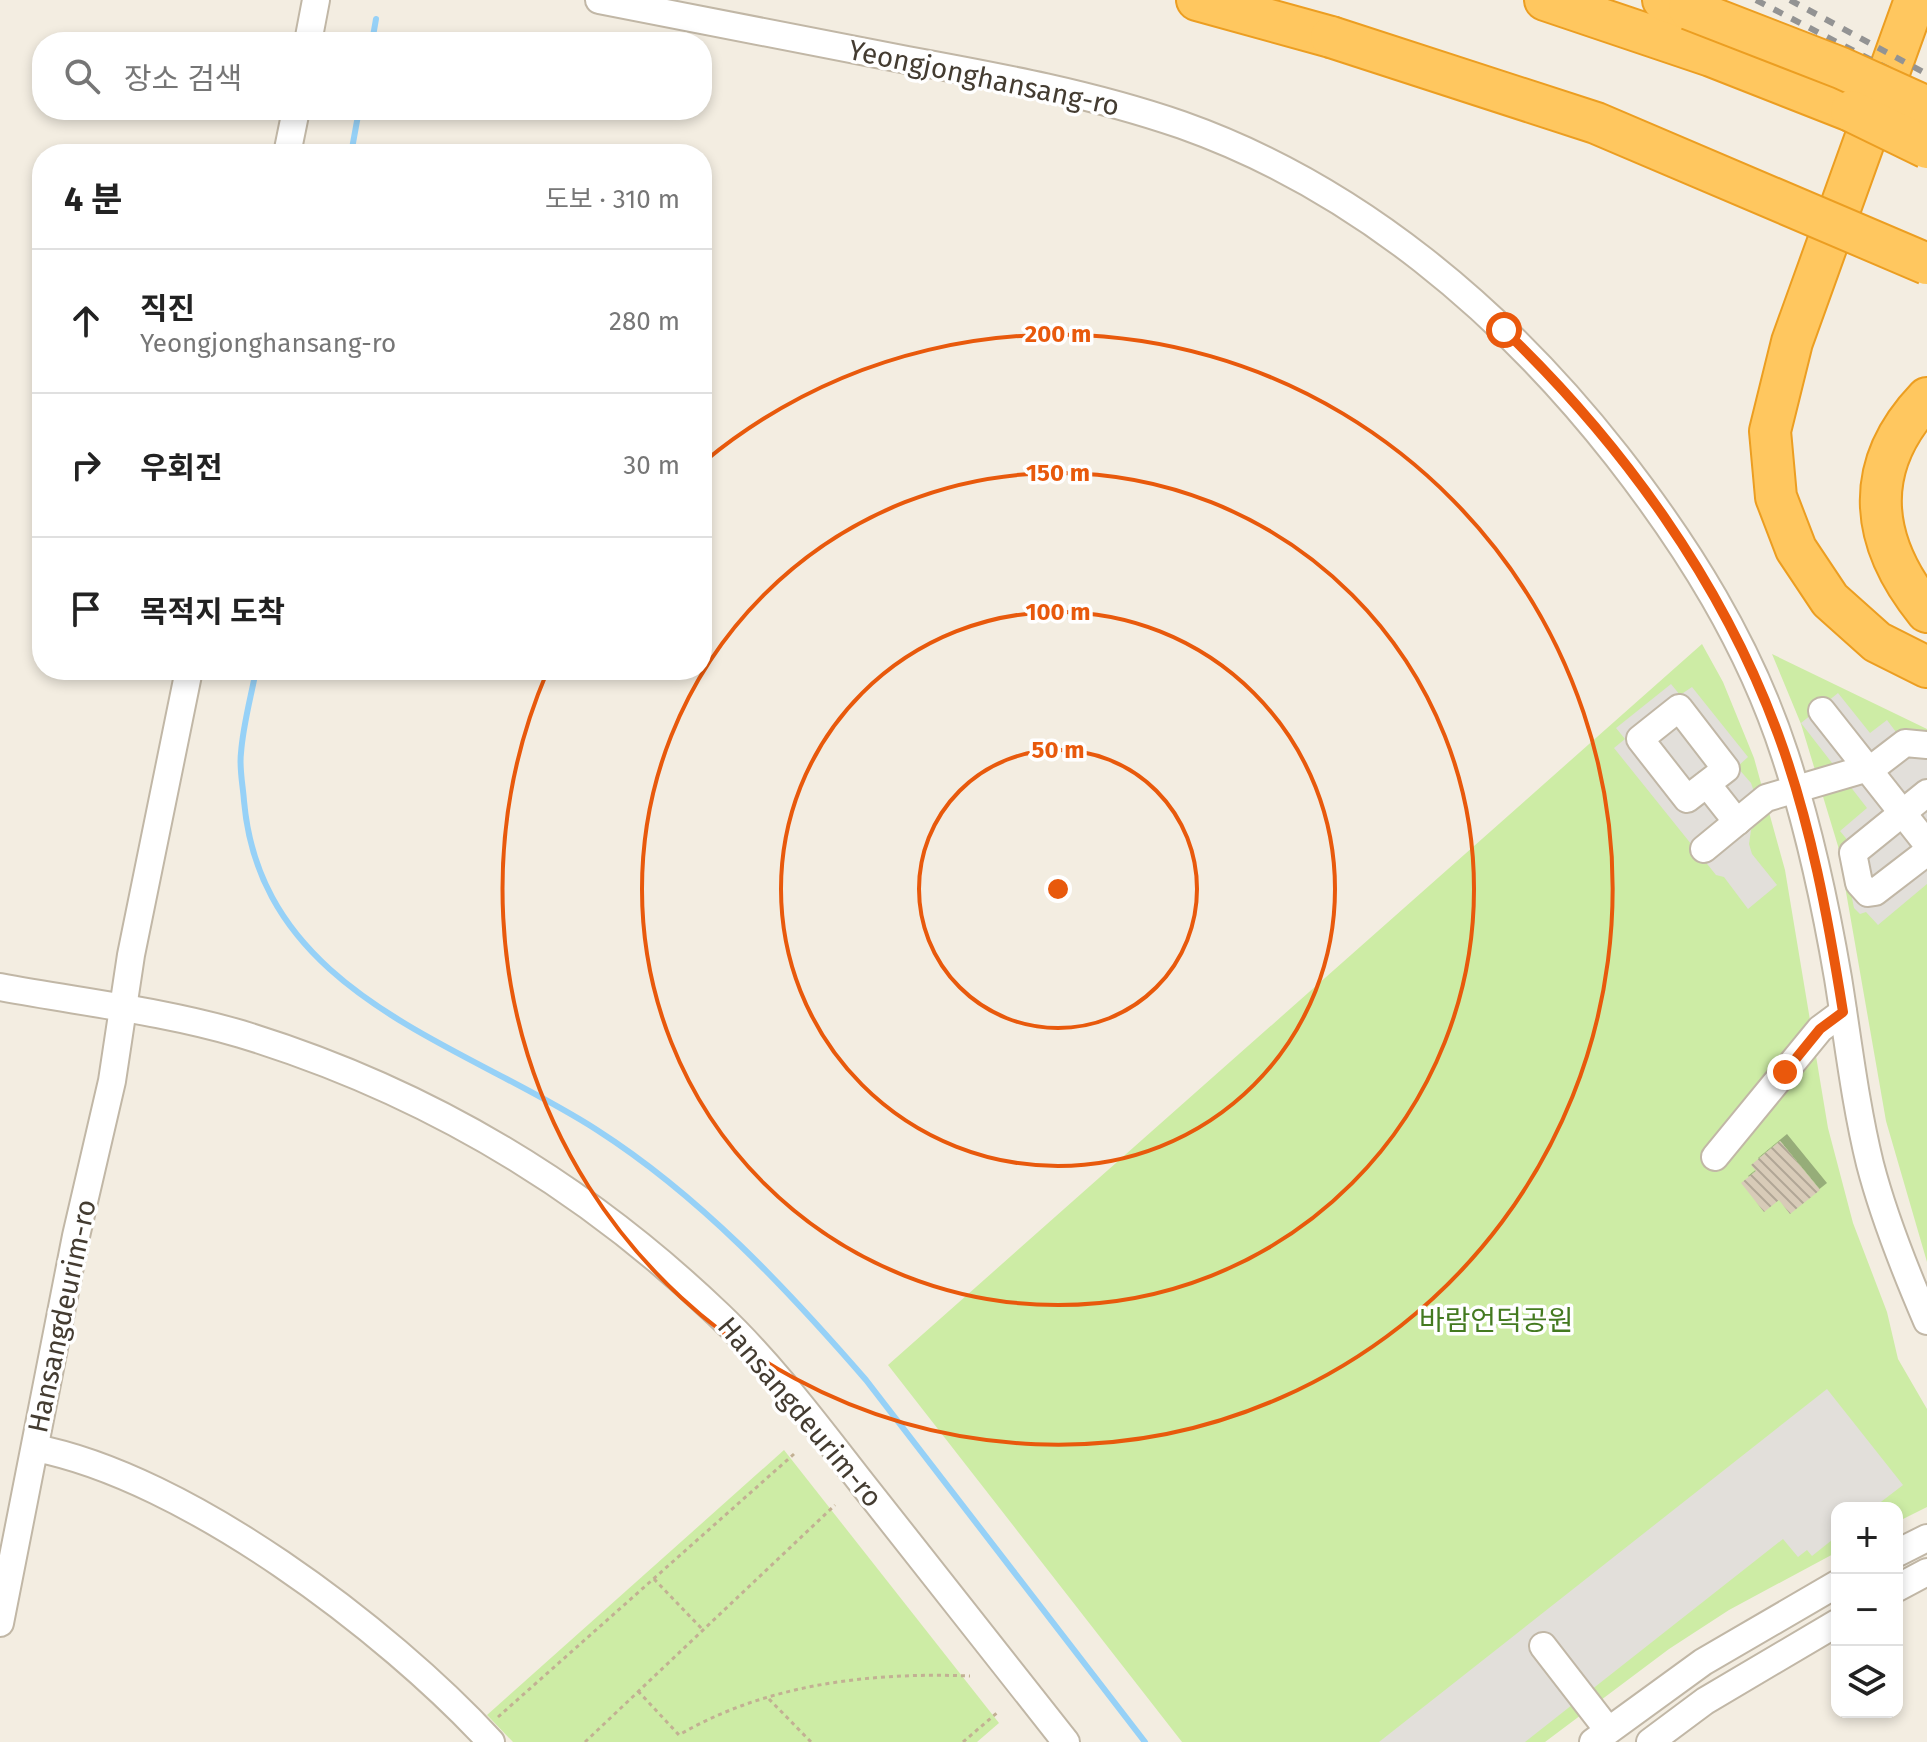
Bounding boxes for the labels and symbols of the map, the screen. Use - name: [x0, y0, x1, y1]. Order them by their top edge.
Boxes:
- street label: Yeongjonghansang-ro: [846, 33, 1122, 123]
- route start: [1486, 312, 1522, 348]
- text: 200 m: [1025, 320, 1091, 348]
- text: 150 m: [1026, 459, 1090, 487]
- text: 100 m: [1025, 598, 1091, 626]
- text: 50 m: [1032, 736, 1084, 764]
- centre of rings: [1044, 875, 1072, 903]
- route end: [1767, 1054, 1803, 1090]
- street label: Hansangdeurim-ro: [21, 1196, 103, 1436]
- park label: 바람언덕공원: [1419, 1304, 1573, 1337]
- street label: Hansangdeurim-ro: [711, 1310, 889, 1514]

